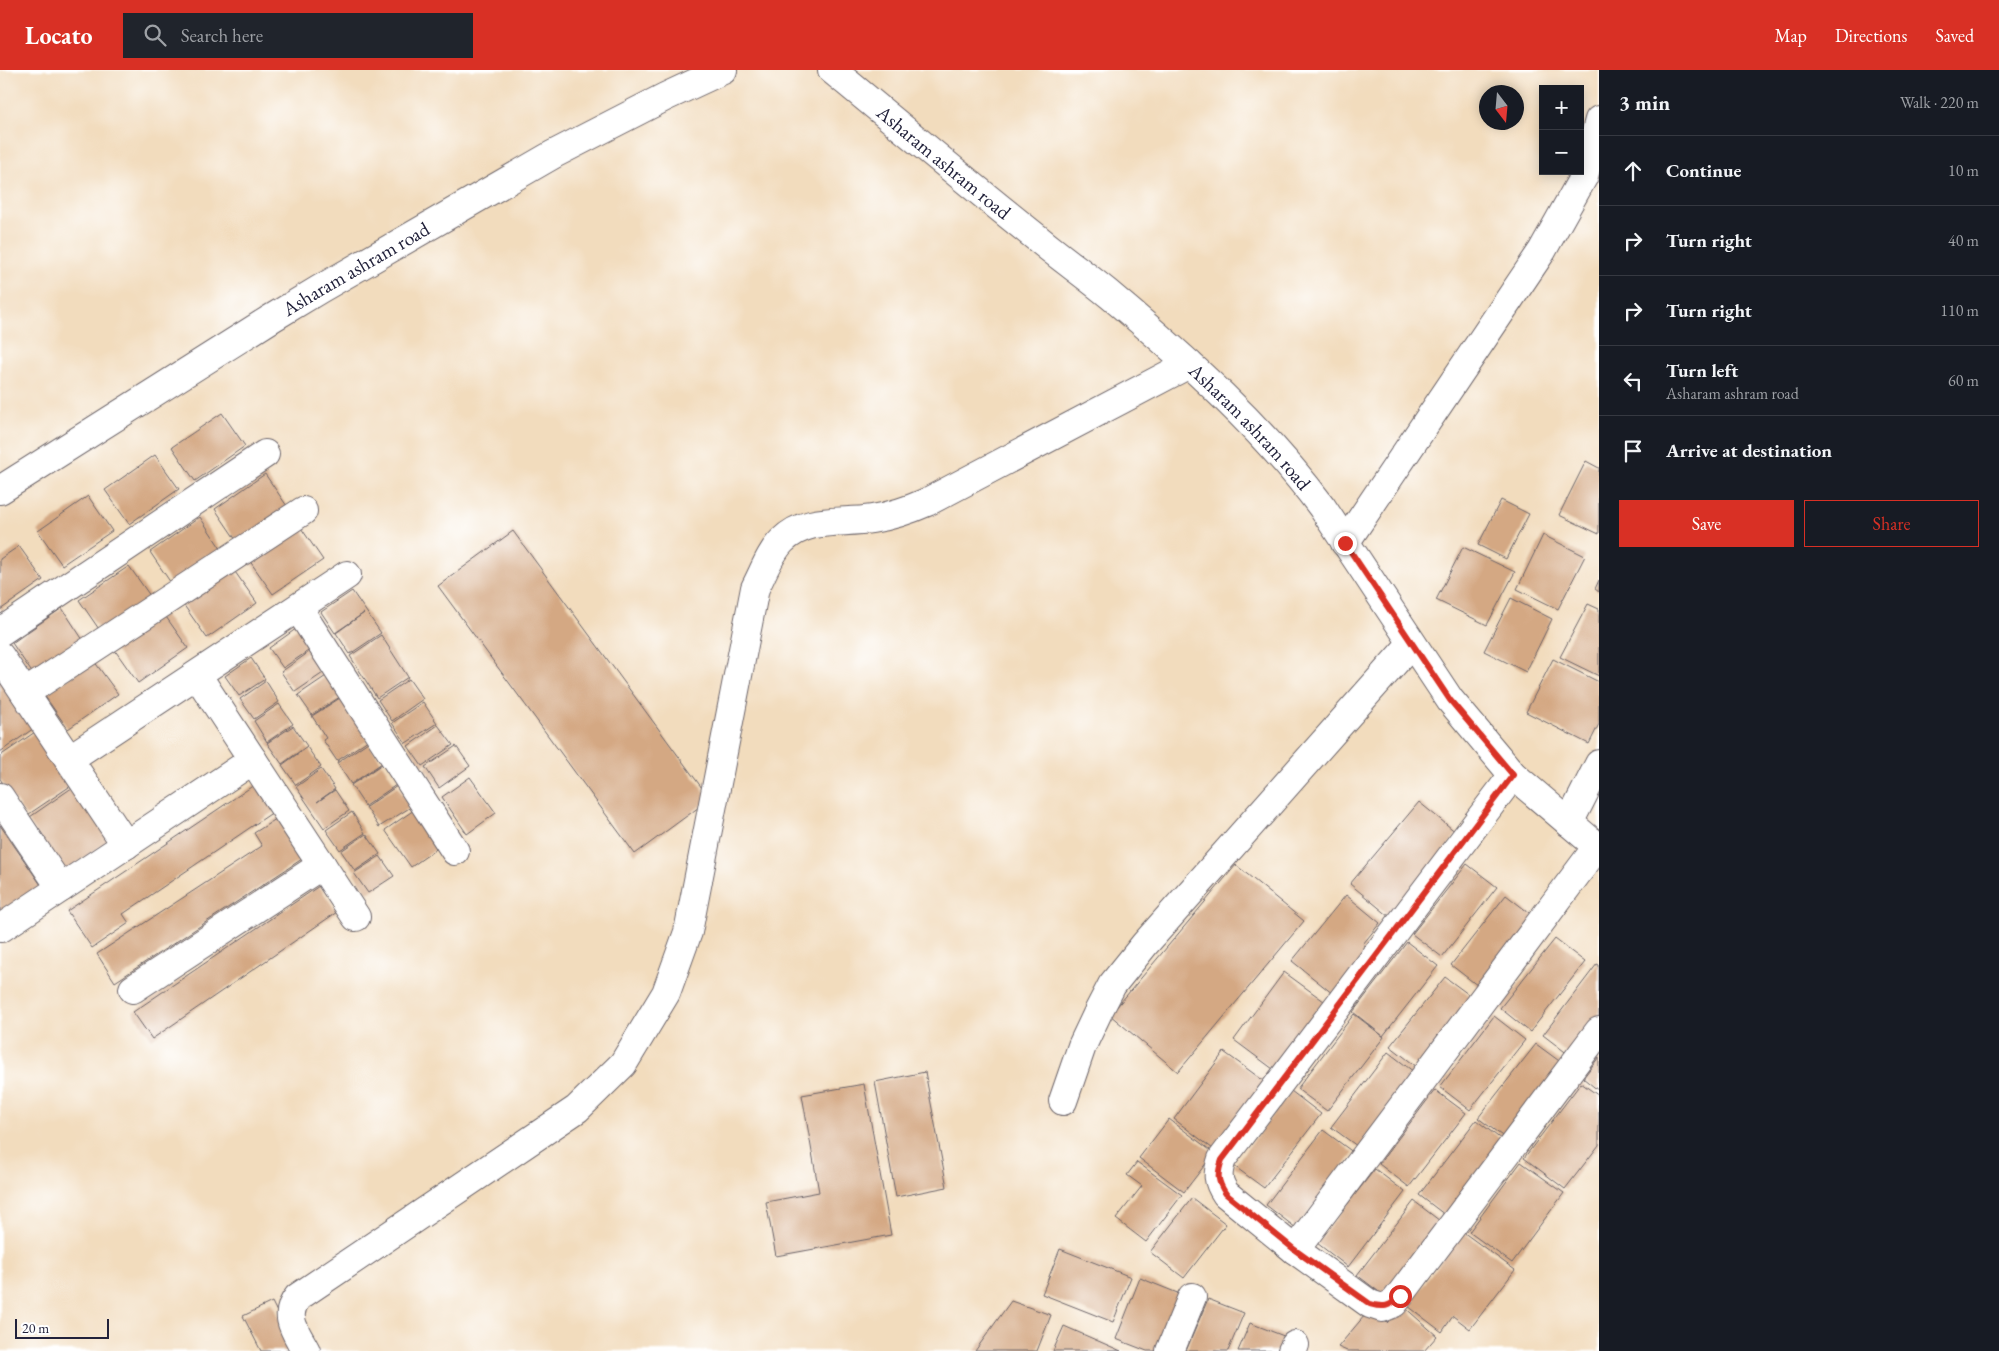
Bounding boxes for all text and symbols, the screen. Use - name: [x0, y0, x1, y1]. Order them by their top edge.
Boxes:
- search box: [123, 13, 473, 58]
- text: Locato: [25, 20, 93, 51]
- icon: search: [141, 21, 169, 49]
- text: Search here: [181, 23, 263, 48]
- text: Map: [1775, 24, 1807, 47]
- text: Directions: [1835, 24, 1907, 47]
- text: Saved: [1935, 24, 1974, 47]
- north arrow: [1479, 85, 1524, 130]
- map controls: [1539, 85, 1584, 175]
- button: +: [1539, 85, 1584, 130]
- text: 3 min: [1619, 89, 1670, 116]
- text: Walk · 220 m: [1900, 92, 1979, 113]
- street label: Asharam ashram road: [871, 99, 1017, 226]
- button: −: [1539, 130, 1584, 175]
- icon: ahead: [1619, 157, 1647, 185]
- text: Continue: [1666, 158, 1741, 183]
- text: 10 m: [1948, 160, 1979, 181]
- street label: Asharam ashram road: [276, 215, 435, 322]
- icon: right: [1619, 227, 1647, 255]
- text: Turn right: [1666, 228, 1752, 253]
- text: 40 m: [1948, 230, 1979, 251]
- icon: right: [1619, 297, 1647, 325]
- text: Turn right: [1666, 298, 1752, 323]
- text: 110 m: [1940, 300, 1979, 321]
- street label: Asharam ashram road: [1183, 357, 1317, 496]
- text: Turn left: [1666, 358, 1738, 383]
- icon: left: [1619, 367, 1647, 395]
- text: 60 m: [1948, 370, 1979, 391]
- text: Asharam ashram road: [1666, 383, 1799, 404]
- icon: arrive: [1619, 437, 1647, 465]
- text: Arrive at destination: [1666, 438, 1832, 463]
- button: Save: [1619, 500, 1794, 547]
- button: Share: [1804, 500, 1979, 547]
- route end: [1334, 532, 1357, 555]
- route start: [1389, 1285, 1412, 1308]
- scale bar: [15, 1316, 109, 1339]
- text: 20 m: [22, 1319, 49, 1337]

